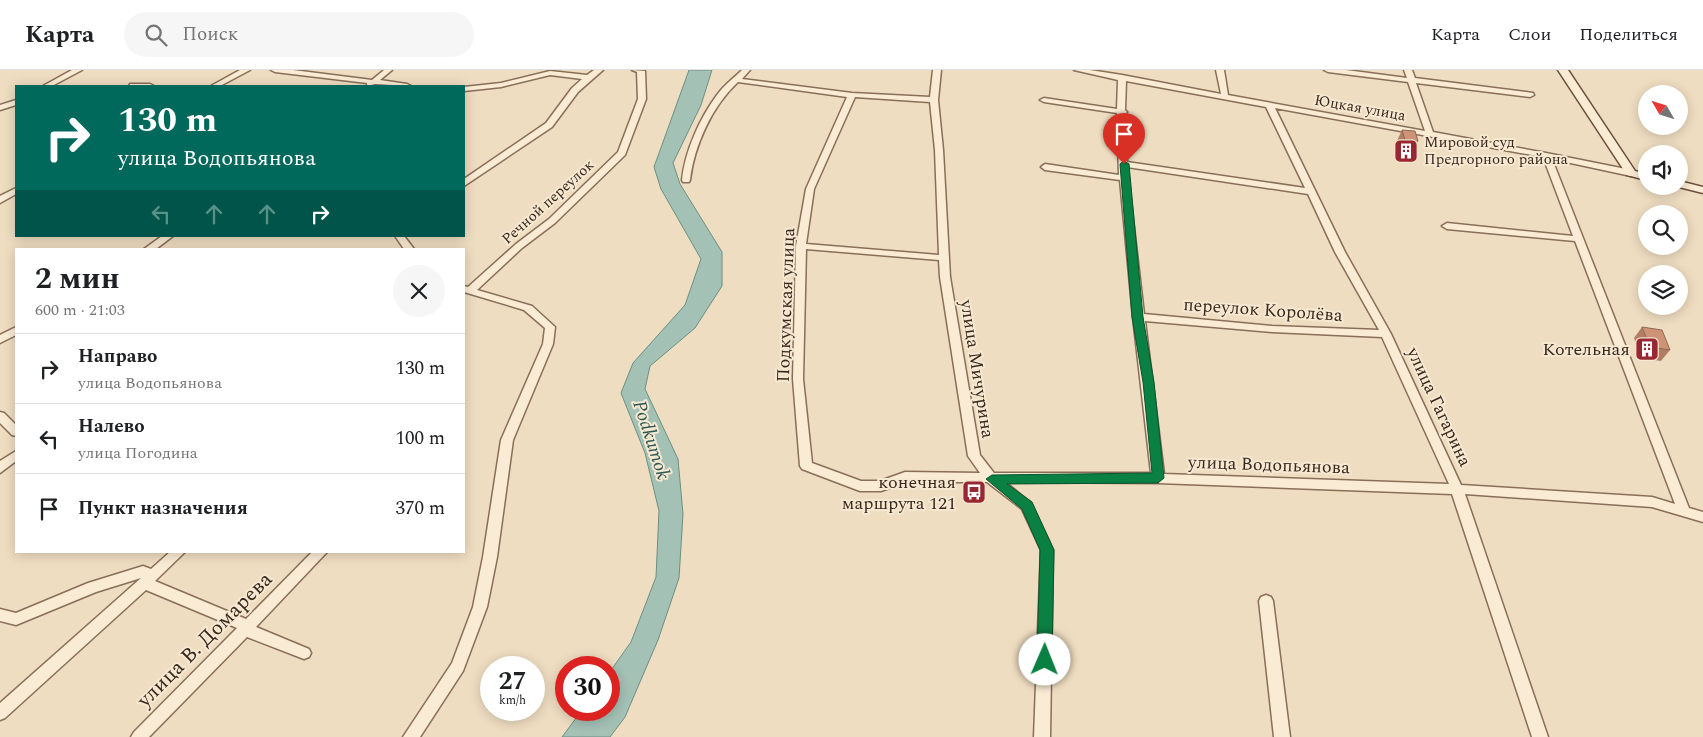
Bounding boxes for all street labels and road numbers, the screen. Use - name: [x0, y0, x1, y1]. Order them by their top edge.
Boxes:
- street label: Юцкая улица: [1312, 89, 1408, 127]
- street label: Речной переулок: [497, 154, 599, 250]
- street label: Подкумская улица: [770, 227, 802, 383]
- street label: переулок Королёва: [1182, 291, 1344, 329]
- street label: улица Мичурина: [953, 297, 1001, 440]
- street label: улица Гагарина: [1399, 342, 1479, 471]
- street label: улица Водопьянова: [1187, 449, 1351, 481]
- street label: улица В. Домарева: [129, 564, 281, 716]

